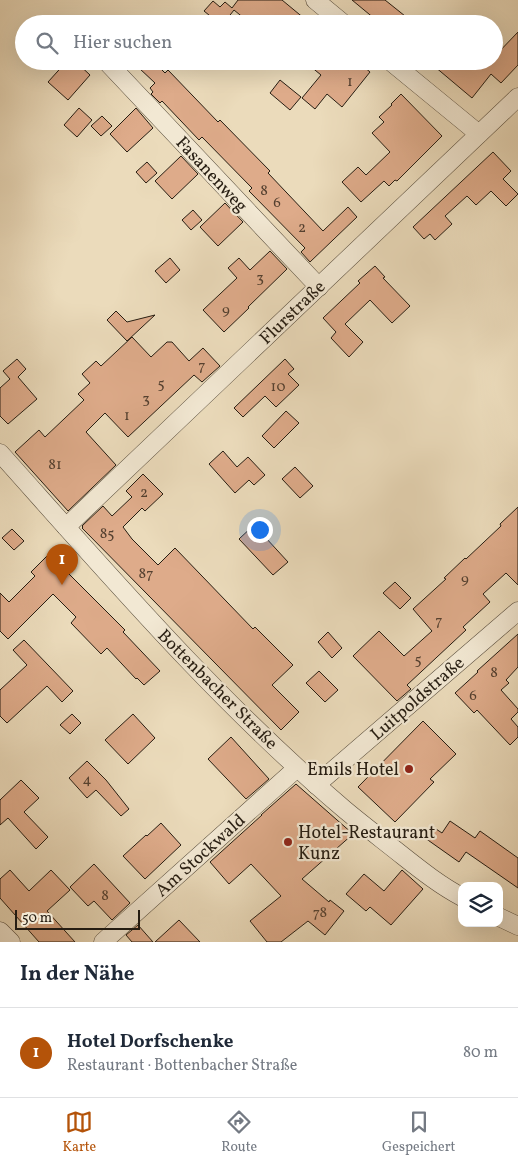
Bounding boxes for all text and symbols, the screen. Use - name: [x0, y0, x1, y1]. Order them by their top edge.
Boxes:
- search box: [15, 15, 503, 70]
- icon: search: [33, 29, 61, 57]
- text: Hier suchen: [73, 30, 172, 56]
- house number: 1: [347, 72, 353, 93]
- street label: Fasanenweg: [169, 132, 253, 219]
- house number: 8: [260, 181, 268, 202]
- house number: 6: [273, 193, 281, 214]
- house number: 2: [298, 218, 306, 239]
- house number: 3: [256, 268, 264, 289]
- street label: Flurstraße: [255, 275, 332, 351]
- house number: 9: [222, 300, 230, 321]
- house number: 7: [198, 356, 206, 377]
- house number: 5: [157, 374, 165, 395]
- house number: 10: [271, 377, 285, 398]
- house number: 3: [142, 389, 150, 410]
- house number: 1: [124, 406, 130, 427]
- house number: 81: [48, 455, 62, 476]
- house number: 2: [140, 483, 148, 504]
- your location: [247, 517, 273, 543]
- house number: 85: [100, 524, 114, 545]
- pin: 1: [46, 544, 78, 585]
- house number: 87: [139, 564, 153, 585]
- house number: 9: [461, 569, 469, 590]
- house number: 7: [435, 611, 443, 632]
- street label: Bottenbacher Straße: [151, 624, 283, 756]
- house number: 5: [414, 650, 422, 671]
- street label: Luitpoldstraße: [366, 651, 470, 747]
- house number: 8: [490, 663, 498, 684]
- house number: 6: [469, 686, 477, 707]
- place label: Emils Hotel: [307, 758, 399, 783]
- marker: Emils Hotel: [403, 763, 415, 775]
- house number: 4: [83, 770, 92, 791]
- street label: Am Stockwald: [150, 809, 252, 903]
- place label: Hotel-Restaurant Kunz: [298, 821, 435, 867]
- marker: Hotel-Restaurant Kunz: [282, 836, 294, 848]
- map controls: [458, 882, 503, 927]
- button: layers: [458, 882, 503, 927]
- house number: 8: [101, 886, 109, 907]
- house number: 78: [313, 903, 327, 924]
- scale bar: [15, 907, 140, 930]
- text: 50 m: [22, 909, 52, 928]
- text: In der Nähe: [20, 960, 135, 989]
- text: Hotel Dorfschenke: [67, 1029, 234, 1055]
- text: 1: [33, 1042, 39, 1064]
- text: 80 m: [463, 1042, 498, 1064]
- text: Restaurant · Bottenbacher Straße: [67, 1055, 297, 1077]
- tab: Karte: [62, 1108, 96, 1157]
- tab: Route: [221, 1108, 257, 1157]
- tab: Gespeichert: [382, 1108, 456, 1157]

